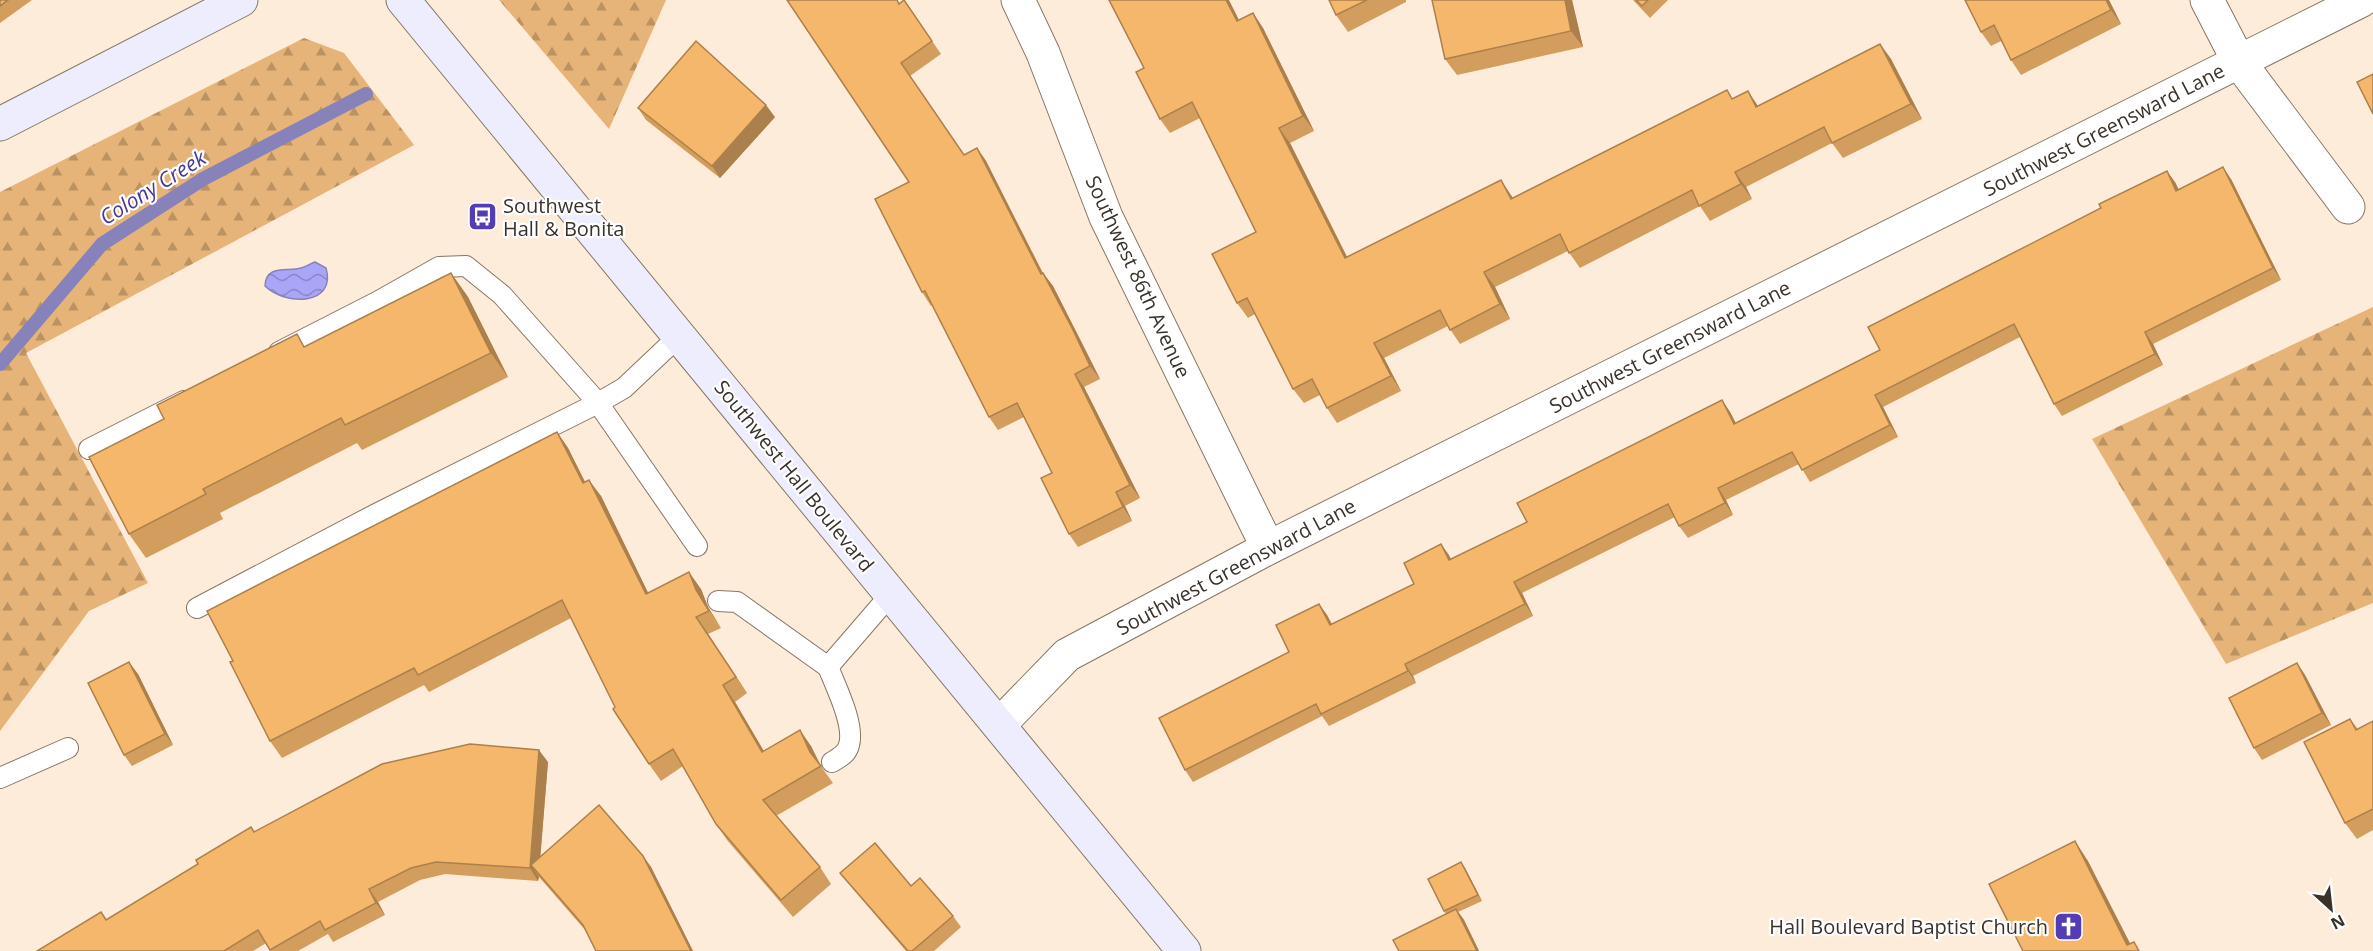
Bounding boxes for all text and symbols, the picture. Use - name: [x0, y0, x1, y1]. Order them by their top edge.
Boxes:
- street label: Southwest Greensward Lane: [1978, 57, 2229, 202]
- water label: Colony Creek: [94, 143, 212, 231]
- street label: Southwest 86th Avenue: [1080, 171, 1197, 382]
- place label: Southwest Hall & Bonita: [503, 192, 624, 242]
- bus stop icon: Southwest Hall & Bonita: [466, 201, 498, 233]
- street label: Southwest Greensward Lane: [1544, 274, 1795, 419]
- street label: Southwest Hall Boulevard: [709, 374, 880, 577]
- street label: Southwest Greensward Lane: [1111, 492, 1360, 641]
- north arrow: [2301, 879, 2361, 939]
- text: N: [2327, 910, 2349, 935]
- church icon: Hall Boulevard Baptist Church: [2053, 911, 2085, 943]
- place label: Hall Boulevard Baptist Church: [1769, 913, 2048, 940]

